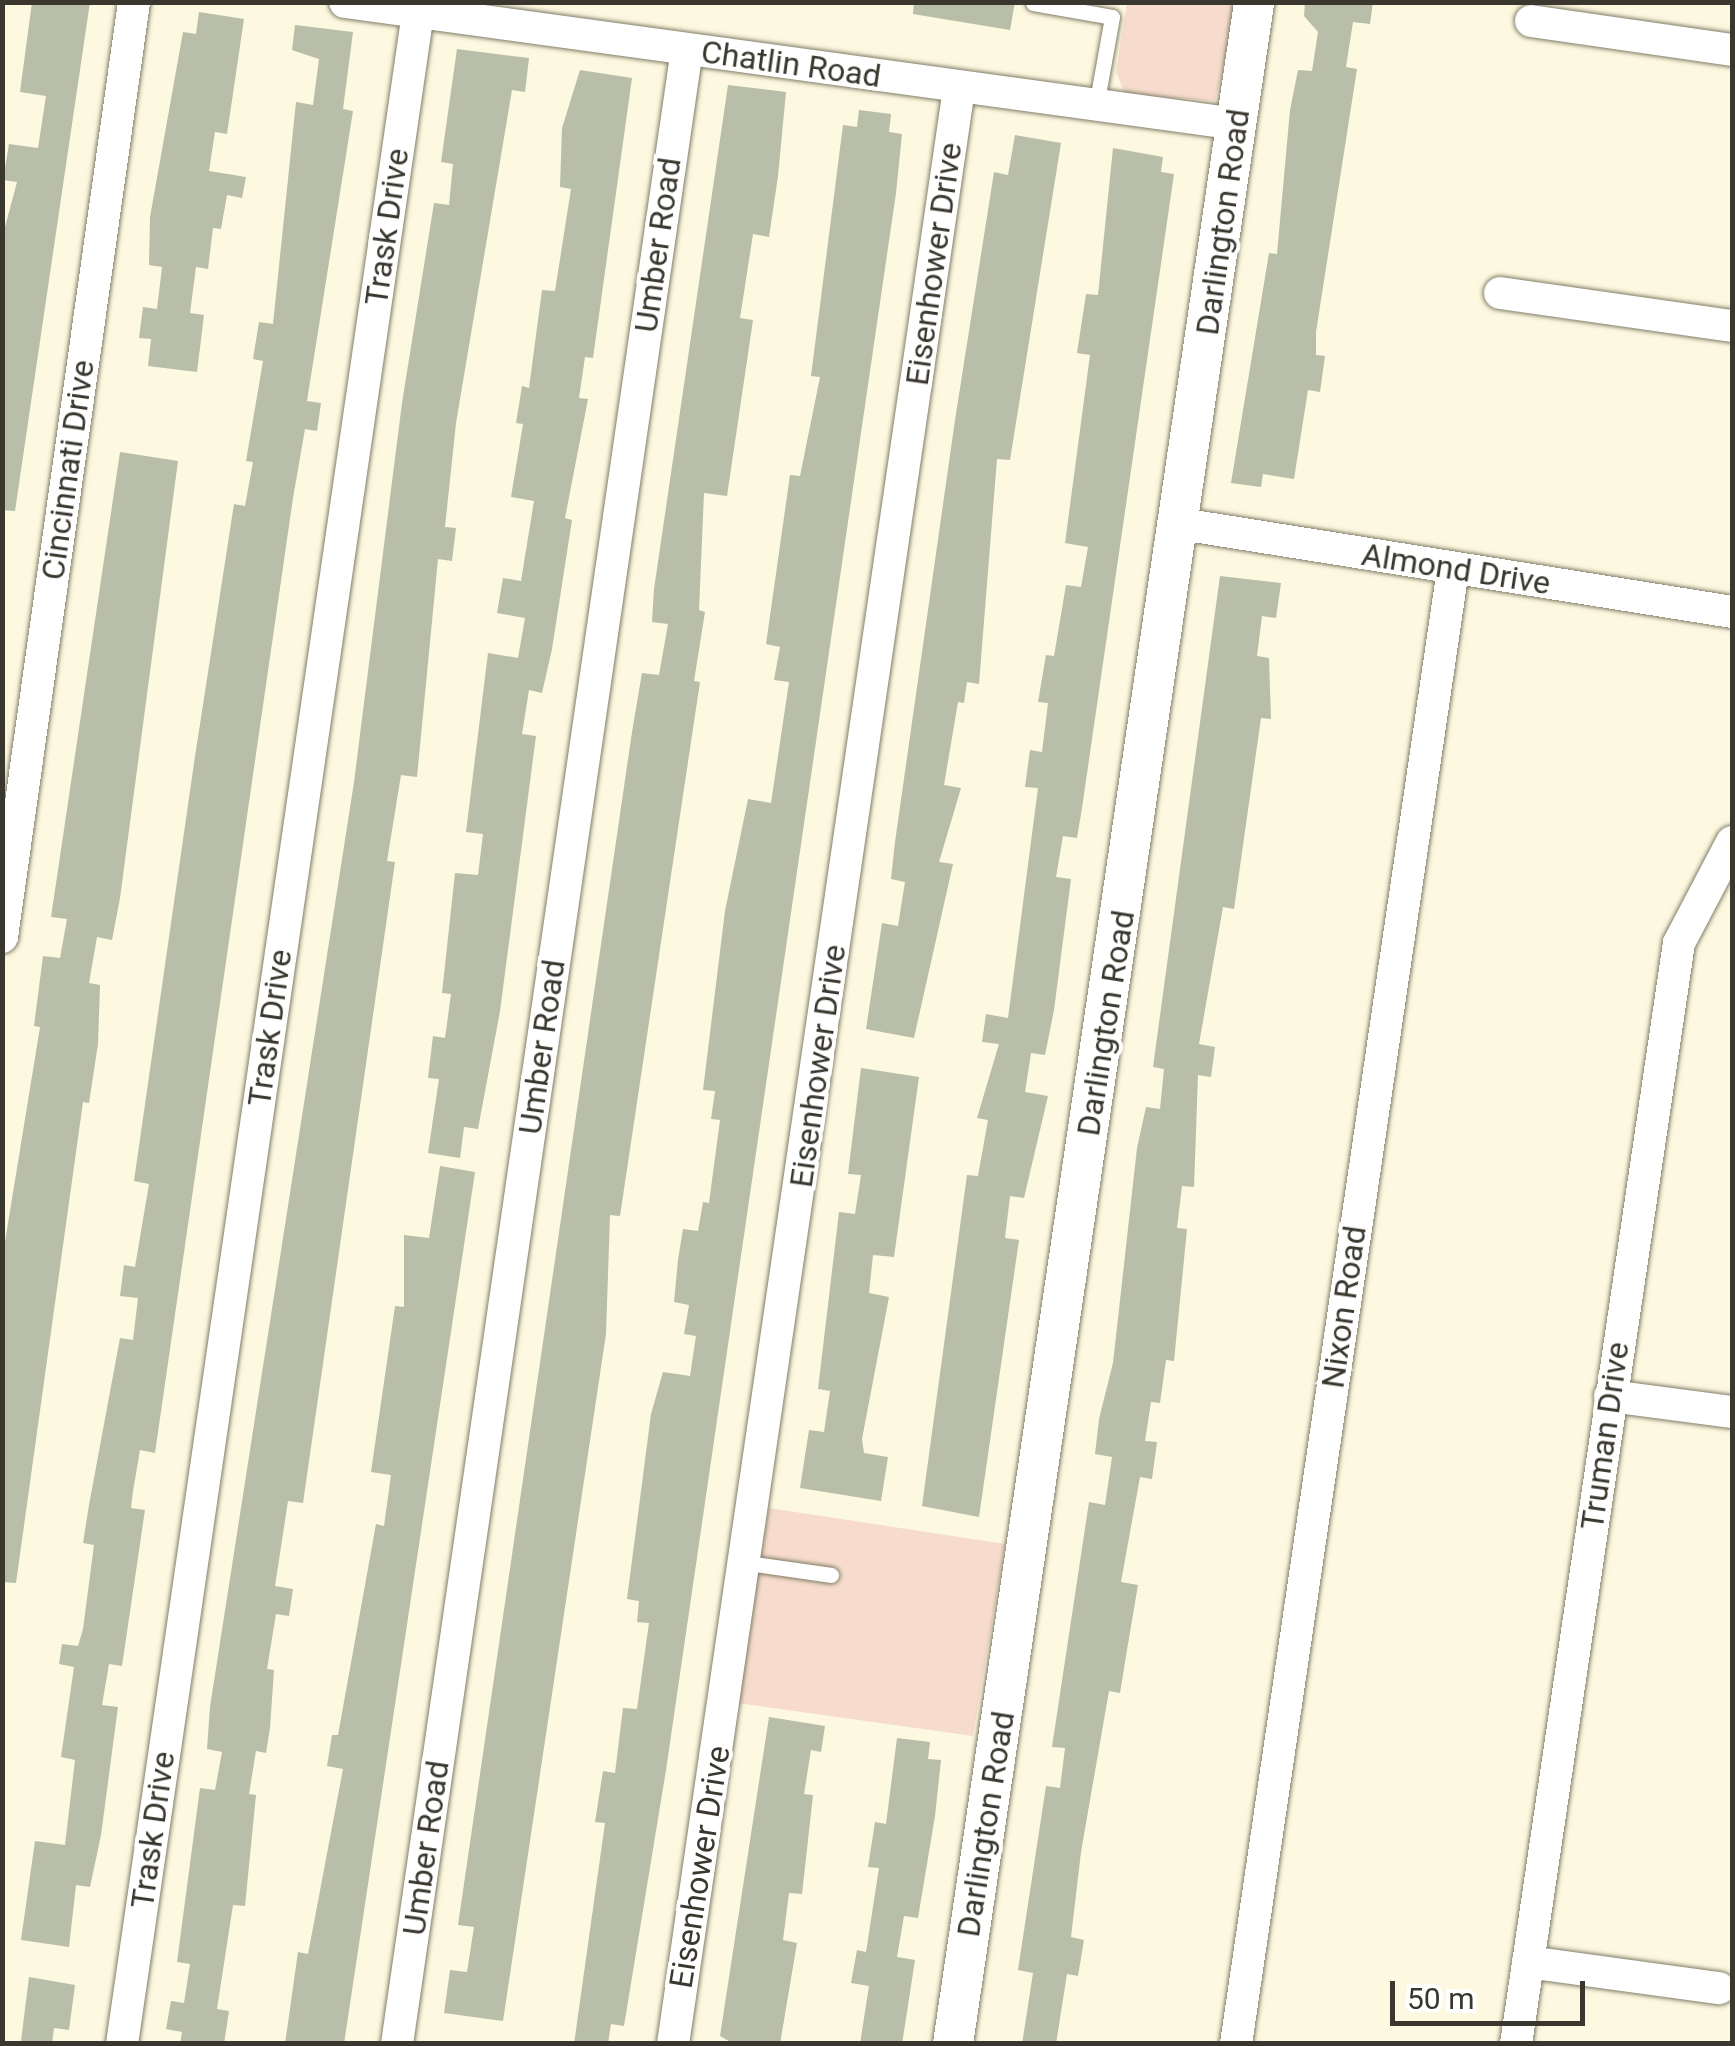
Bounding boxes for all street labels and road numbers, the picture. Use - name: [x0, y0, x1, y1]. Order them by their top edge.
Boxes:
- street label: Chatlin Road: [699, 32, 883, 96]
- street label: Darlington Road: [1188, 106, 1258, 338]
- street label: Eisenhower Drive: [898, 140, 970, 388]
- street label: Trask Drive: [357, 146, 417, 308]
- street label: Umber Road: [627, 155, 689, 335]
- street label: Cincinnati Drive: [34, 358, 102, 582]
- street label: Almond Drive: [1359, 535, 1553, 603]
- street label: Darlington Road: [1069, 907, 1143, 1139]
- street label: Eisenhower Drive: [782, 942, 854, 1190]
- street label: Trask Drive: [240, 947, 300, 1109]
- street label: Umber Road: [511, 957, 573, 1137]
- street label: Nixon Road: [1314, 1223, 1374, 1391]
- street label: Truman Drive: [1573, 1340, 1637, 1532]
- street label: Darlington Road: [949, 1708, 1023, 1940]
- street label: Eisenhower Drive: [662, 1743, 738, 1991]
- street label: Trask Drive: [123, 1749, 183, 1911]
- street label: Umber Road: [395, 1758, 457, 1938]

